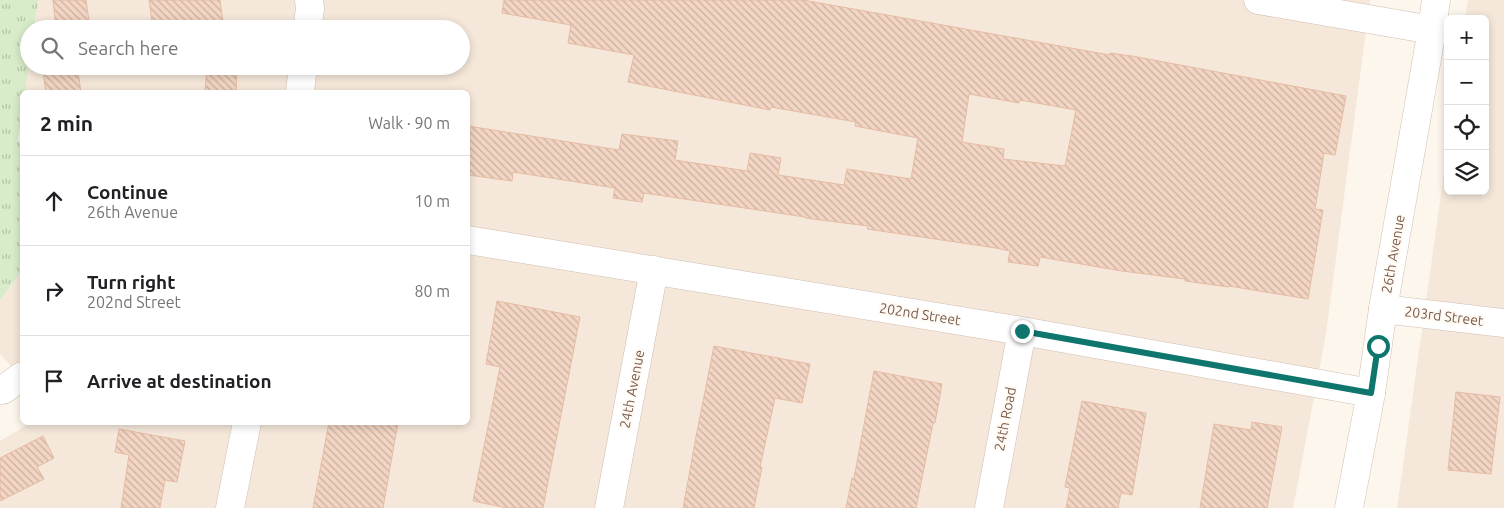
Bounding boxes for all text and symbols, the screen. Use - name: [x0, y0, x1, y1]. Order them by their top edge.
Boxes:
- map controls: [1444, 15, 1489, 195]
- button: +: [1444, 15, 1489, 60]
- search box: [20, 20, 470, 75]
- icon: search: [38, 34, 66, 62]
- text: Search here: [78, 37, 178, 59]
- button: −: [1444, 60, 1489, 105]
- button: locate: [1444, 105, 1489, 150]
- text: 2 min: [40, 111, 93, 135]
- text: Walk · 90 m: [368, 114, 450, 132]
- button: layers: [1444, 150, 1489, 195]
- text: Continue: [87, 181, 168, 203]
- icon: ahead: [40, 187, 68, 215]
- text: 10 m: [414, 192, 450, 210]
- text: 26th Avenue: [87, 203, 178, 221]
- street label: 26th Avenue: [1378, 213, 1408, 295]
- text: Turn right: [87, 271, 175, 293]
- icon: right: [40, 277, 68, 305]
- text: 80 m: [414, 282, 450, 300]
- text: 202nd Street: [87, 293, 181, 311]
- street label: 202nd Street: [878, 300, 962, 328]
- street label: 203rd Street: [1404, 303, 1485, 329]
- route end: [1011, 320, 1034, 343]
- route start: [1367, 335, 1390, 358]
- street label: 24th Avenue: [617, 348, 647, 430]
- icon: arrive: [40, 367, 68, 395]
- text: Arrive at destination: [87, 370, 272, 392]
- street label: 24th Road: [991, 386, 1019, 452]

